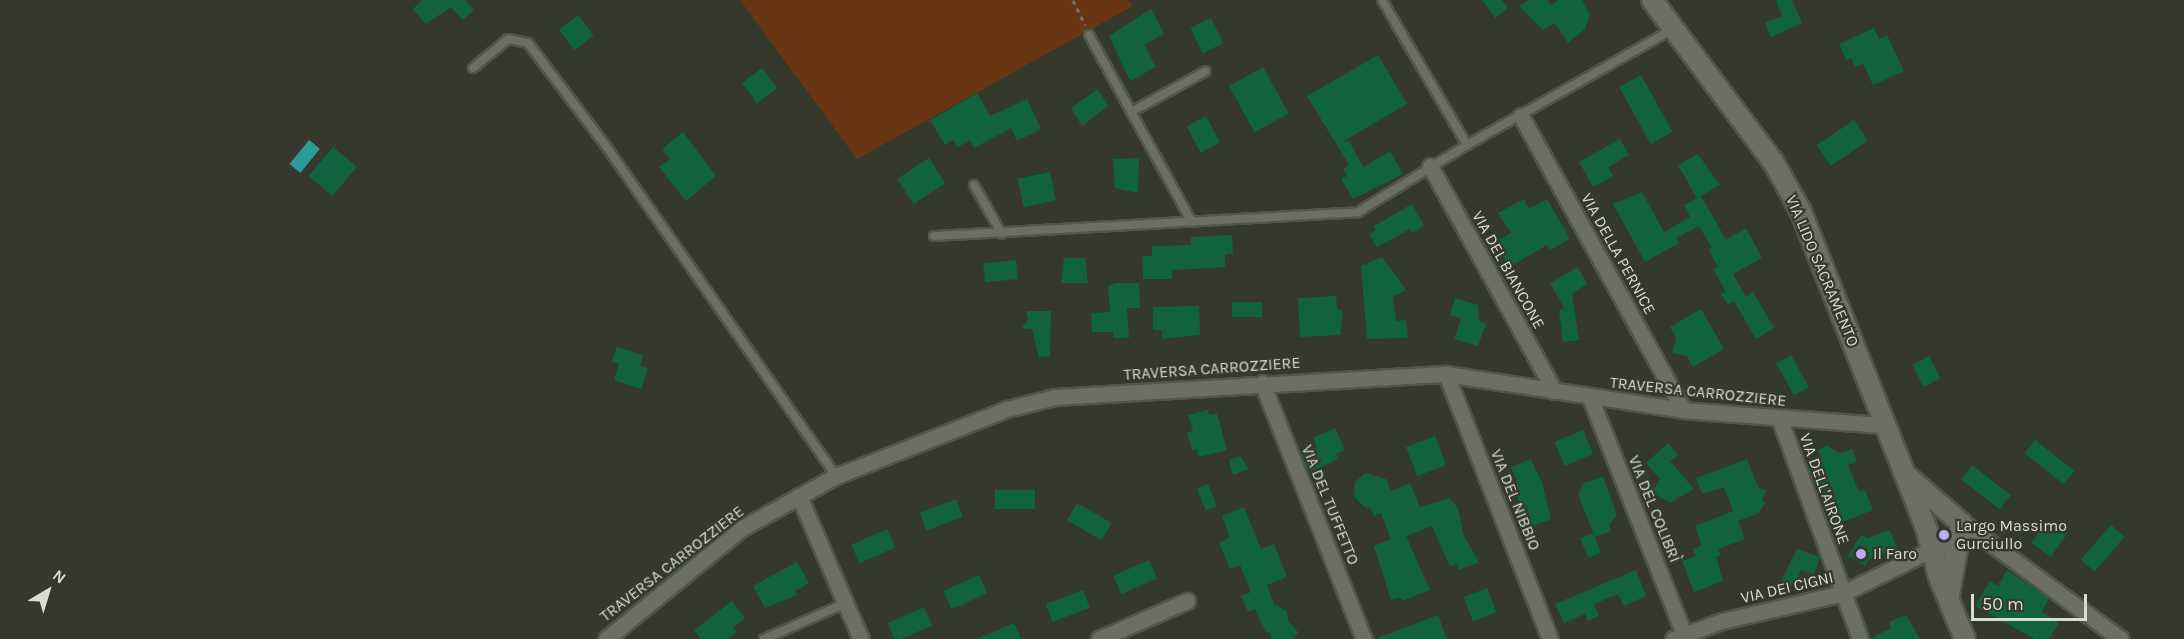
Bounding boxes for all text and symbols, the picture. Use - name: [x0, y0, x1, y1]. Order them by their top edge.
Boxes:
- street label: VIA DELLA PERNICE: [1577, 190, 1659, 318]
- street label: VIA LIDO SACRAMENTO: [1781, 192, 1863, 350]
- street label: VIA DEL BIANCONE: [1468, 208, 1548, 332]
- street label: TRAVERSA CARROZZIERE: [1123, 353, 1301, 385]
- street label: TRAVERSA CARROZZIERE: [1609, 373, 1787, 411]
- street label: VIA DELL'AIRONE: [1795, 431, 1853, 547]
- street label: VIA DEL TUFFETTO: [1297, 442, 1363, 568]
- street label: VIA DEL NIBBIO: [1486, 447, 1544, 553]
- street label: VIA DEL COLIBRÌ: [1624, 453, 1684, 565]
- street label: TRAVERSA CARROZZIERE: [596, 502, 748, 626]
- place label: Largo Massimo Gurciullo: [1956, 516, 2067, 554]
- marker: Largo Massimo Gurciullo: [1937, 528, 1951, 542]
- place label: Il Faro: [1873, 544, 1917, 564]
- marker: Il Faro: [1854, 547, 1868, 561]
- north arrow: [18, 561, 78, 621]
- text: N: [49, 565, 70, 587]
- street label: VIA DEI CIGNI: [1739, 568, 1835, 608]
- scale bar: [1974, 582, 2090, 620]
- text: 50 m: [1982, 593, 2024, 615]

